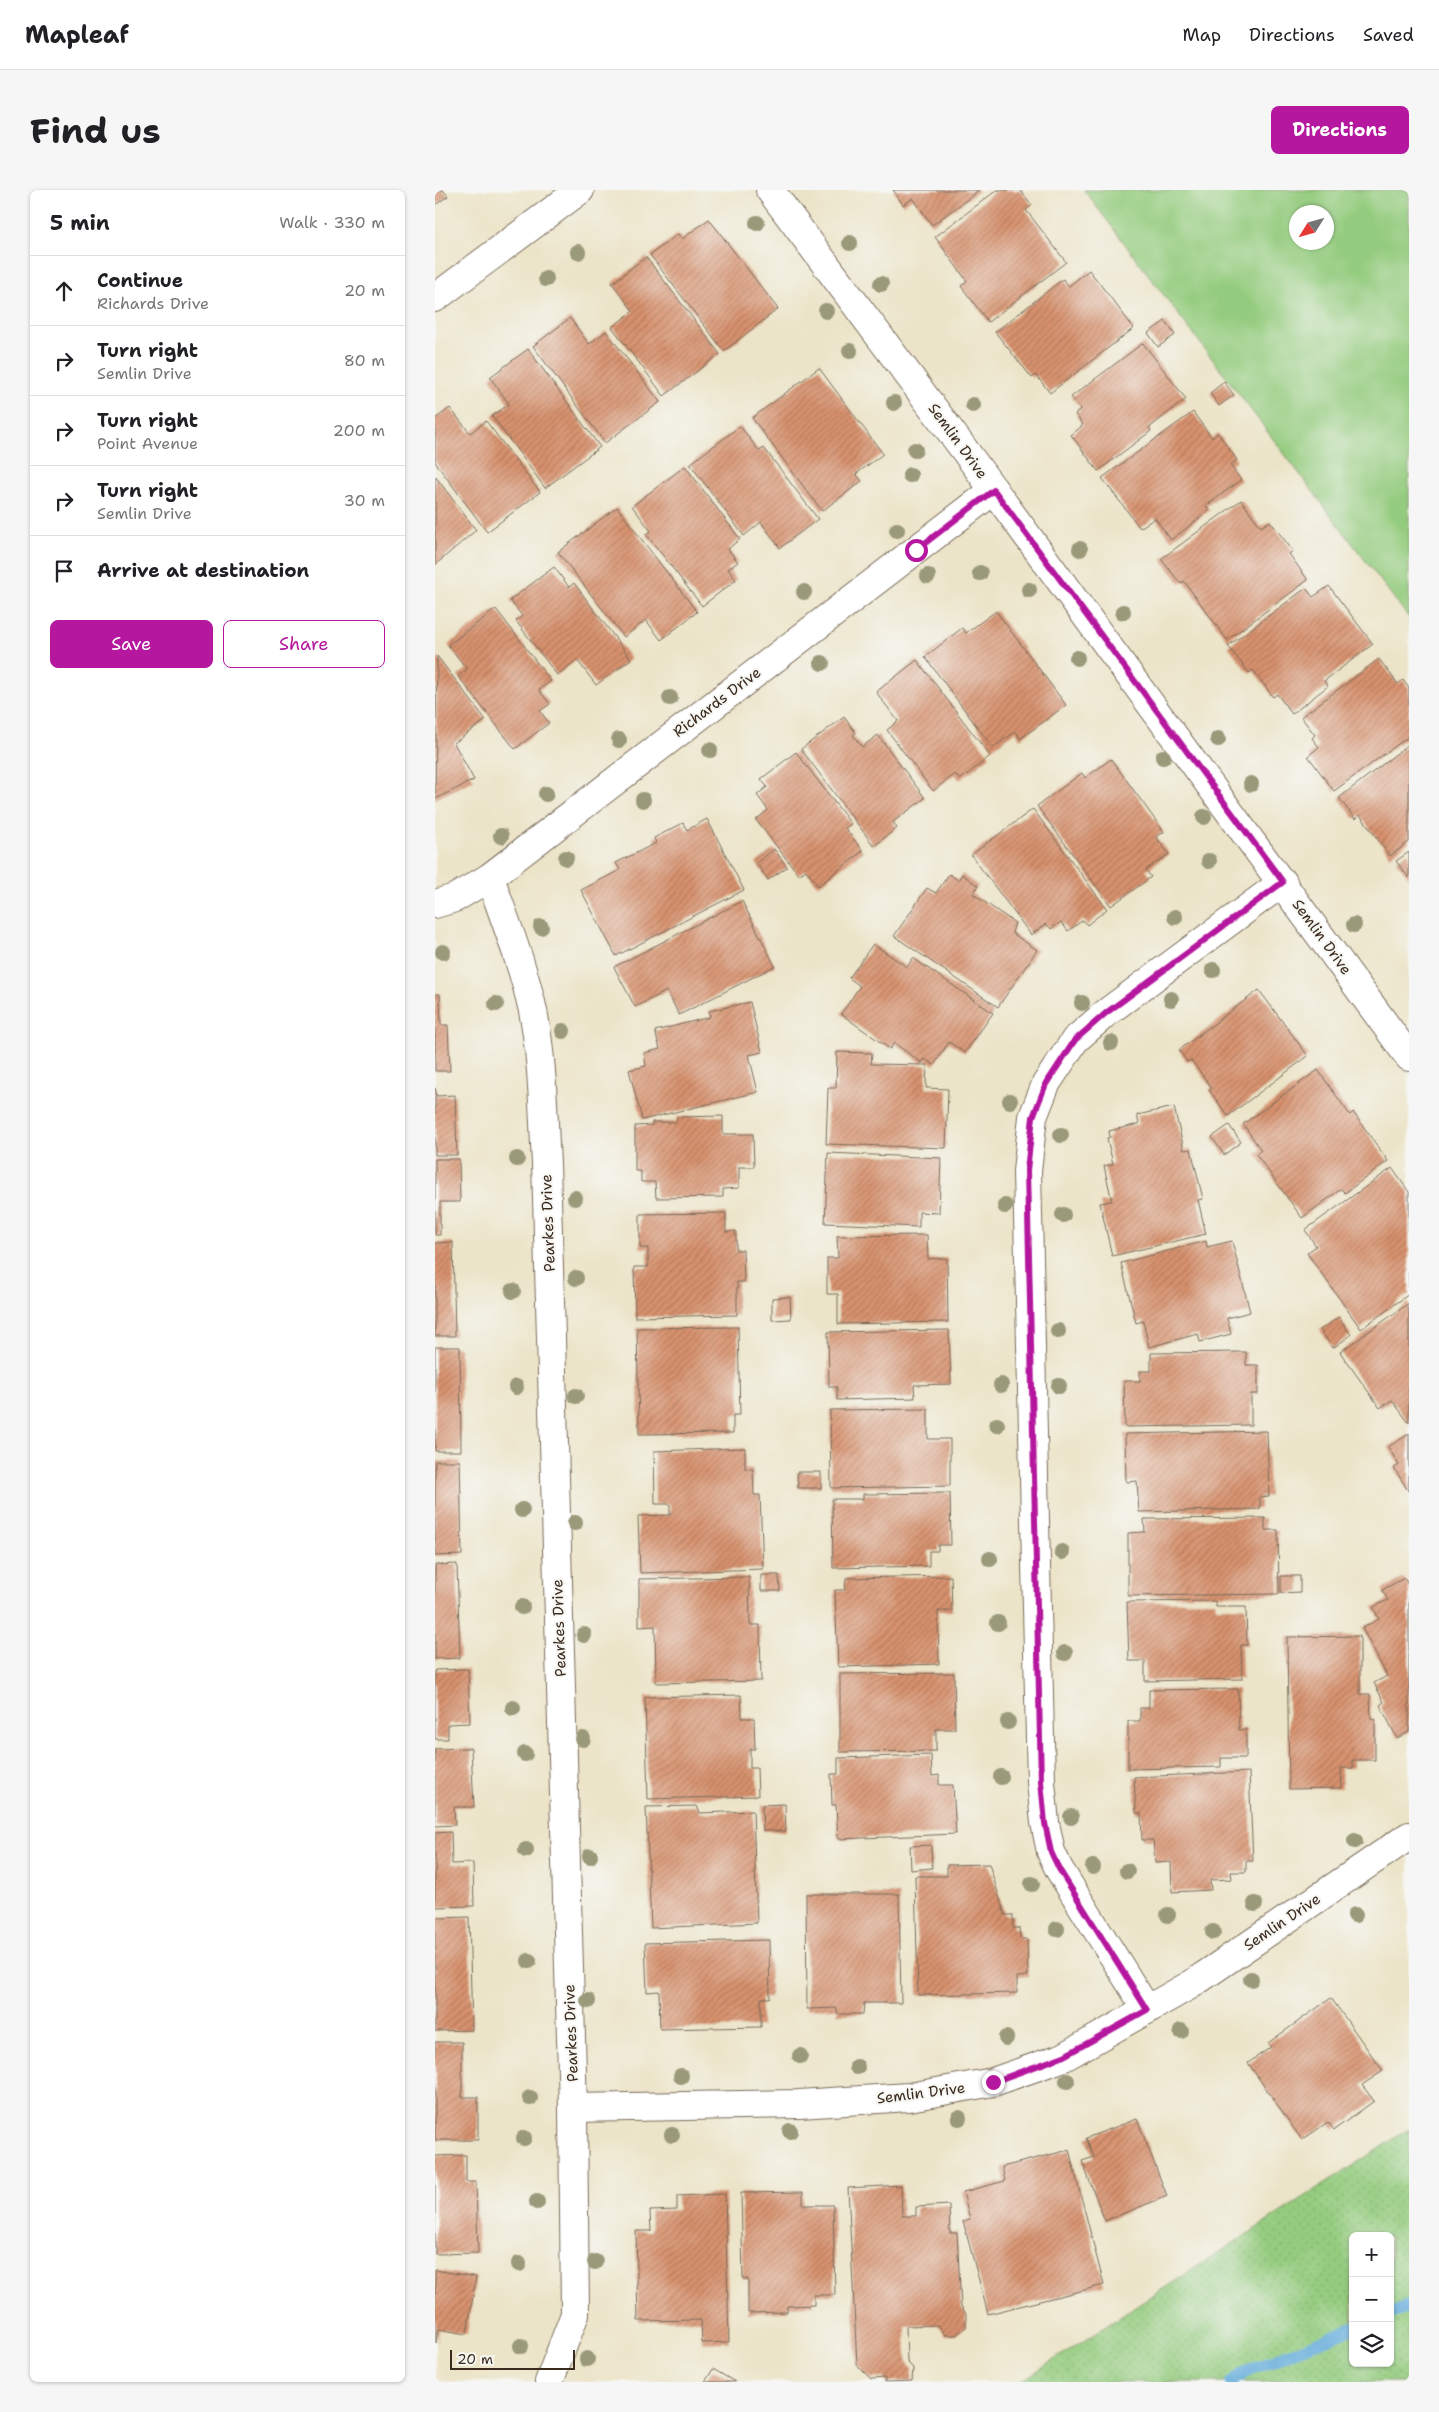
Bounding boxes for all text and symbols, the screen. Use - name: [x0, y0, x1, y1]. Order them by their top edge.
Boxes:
- text: Mapleaf: [25, 19, 129, 51]
- text: Map: [1183, 23, 1221, 47]
- text: Directions: [1249, 23, 1335, 47]
- text: Saved: [1363, 23, 1414, 47]
- button: Directions: [1271, 106, 1409, 154]
- text: Find us: [30, 107, 161, 154]
- north arrow: [1289, 205, 1334, 250]
- text: 5 min: [50, 209, 110, 237]
- text: Walk · 330 m: [279, 212, 385, 233]
- text: Continue: [97, 268, 183, 293]
- icon: ahead: [50, 277, 78, 305]
- text: 20 m: [344, 280, 385, 301]
- text: Richards Drive: [97, 293, 209, 314]
- text: Turn right: [97, 338, 198, 363]
- icon: right: [50, 347, 78, 375]
- text: 80 m: [344, 350, 385, 371]
- text: Semlin Drive: [97, 363, 192, 384]
- street label: Semlin Drive: [924, 399, 992, 483]
- text: Turn right: [97, 408, 198, 433]
- icon: right: [50, 417, 78, 445]
- text: 200 m: [333, 420, 385, 441]
- text: Point Avenue: [97, 433, 198, 454]
- text: Turn right: [97, 478, 198, 503]
- icon: right: [50, 487, 78, 515]
- text: 30 m: [344, 490, 385, 511]
- text: Semlin Drive: [97, 503, 192, 524]
- route start: [905, 539, 928, 562]
- icon: arrive: [50, 557, 78, 585]
- text: Arrive at destination: [97, 558, 309, 583]
- button: Save: [50, 620, 213, 668]
- button: Share: [223, 620, 385, 668]
- street label: Richards Drive: [669, 662, 765, 742]
- street label: Semlin Drive: [1288, 895, 1356, 979]
- street label: Pearkes Drive: [536, 1174, 560, 1272]
- street label: Pearkes Drive: [547, 1579, 571, 1677]
- street label: Semlin Drive: [1240, 1889, 1324, 1955]
- street label: Pearkes Drive: [559, 1984, 583, 2082]
- route end: [982, 2071, 1005, 2094]
- street label: Semlin Drive: [876, 2078, 966, 2108]
- map controls: [1349, 2232, 1394, 2367]
- button: +: [1349, 2232, 1394, 2277]
- button: −: [1349, 2277, 1394, 2322]
- button: layers: [1349, 2322, 1394, 2367]
- scale bar: [450, 2347, 575, 2370]
- text: 20 m: [457, 2350, 493, 2368]

